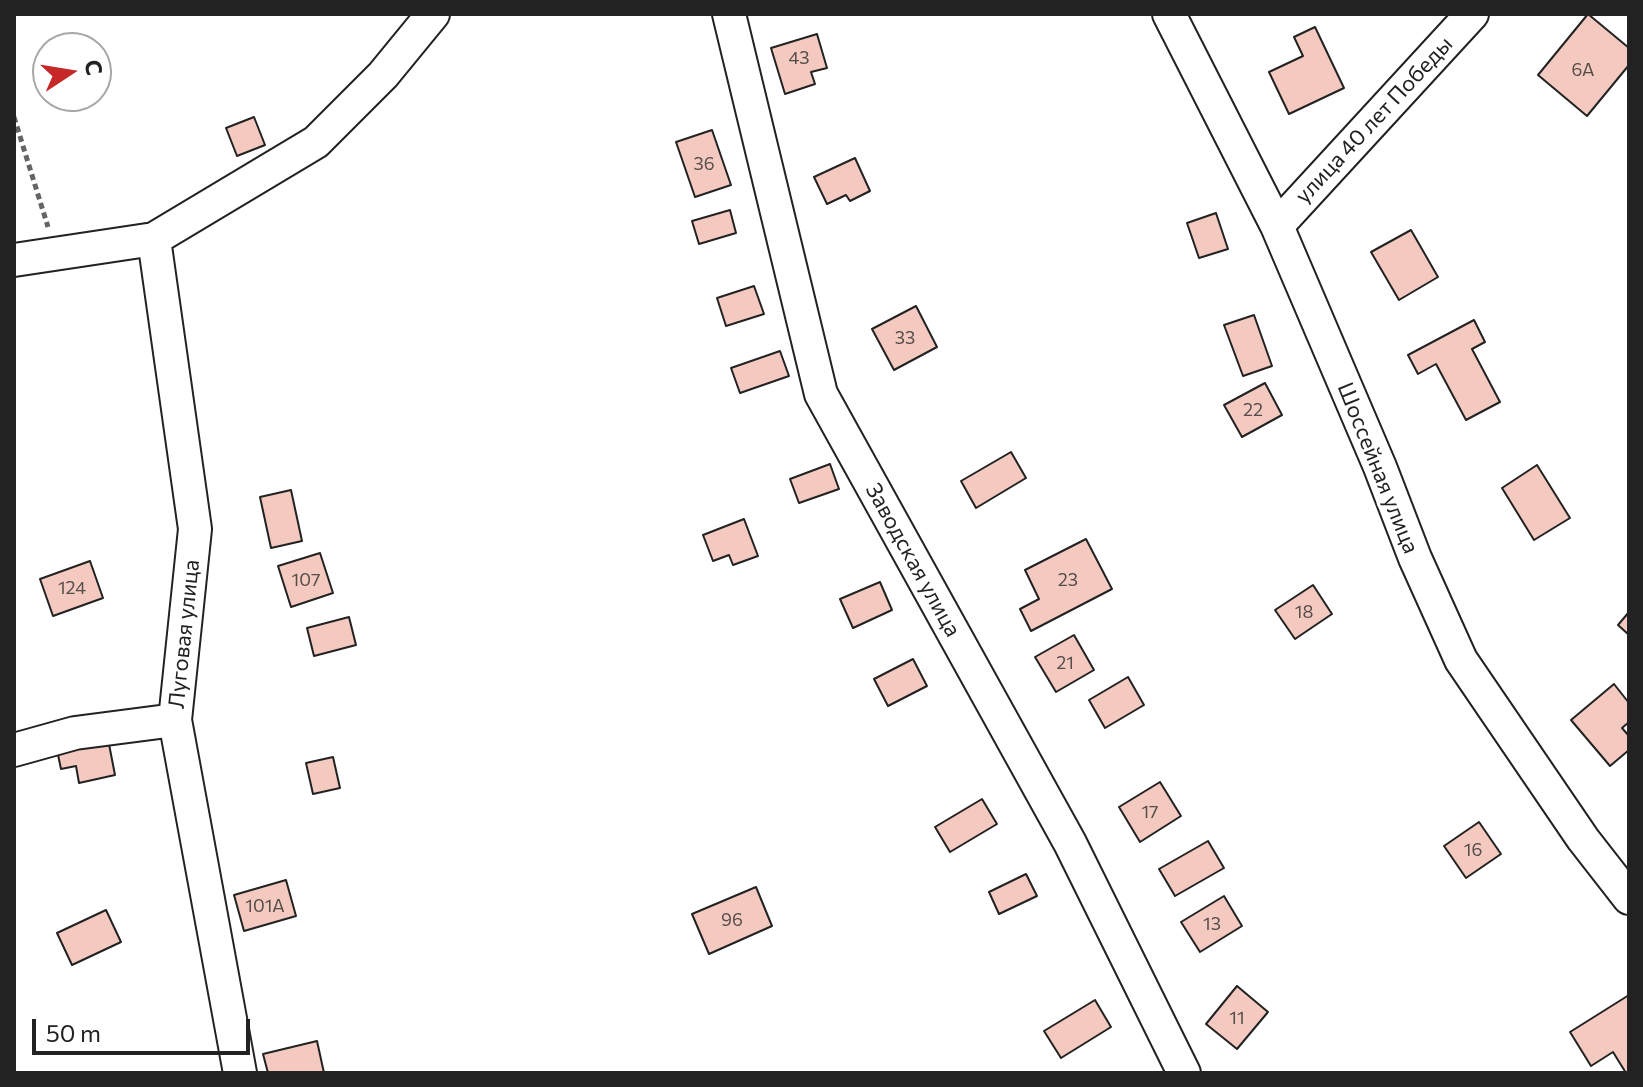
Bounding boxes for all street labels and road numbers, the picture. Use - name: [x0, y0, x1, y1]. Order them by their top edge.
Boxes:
- street label: улица 40 лет Победы: [1290, 31, 1458, 209]
- street label: Шоссейная улица: [1332, 379, 1424, 557]
- street label: Заводская улица: [860, 479, 966, 641]
- street label: Луговая улица: [163, 558, 205, 710]

